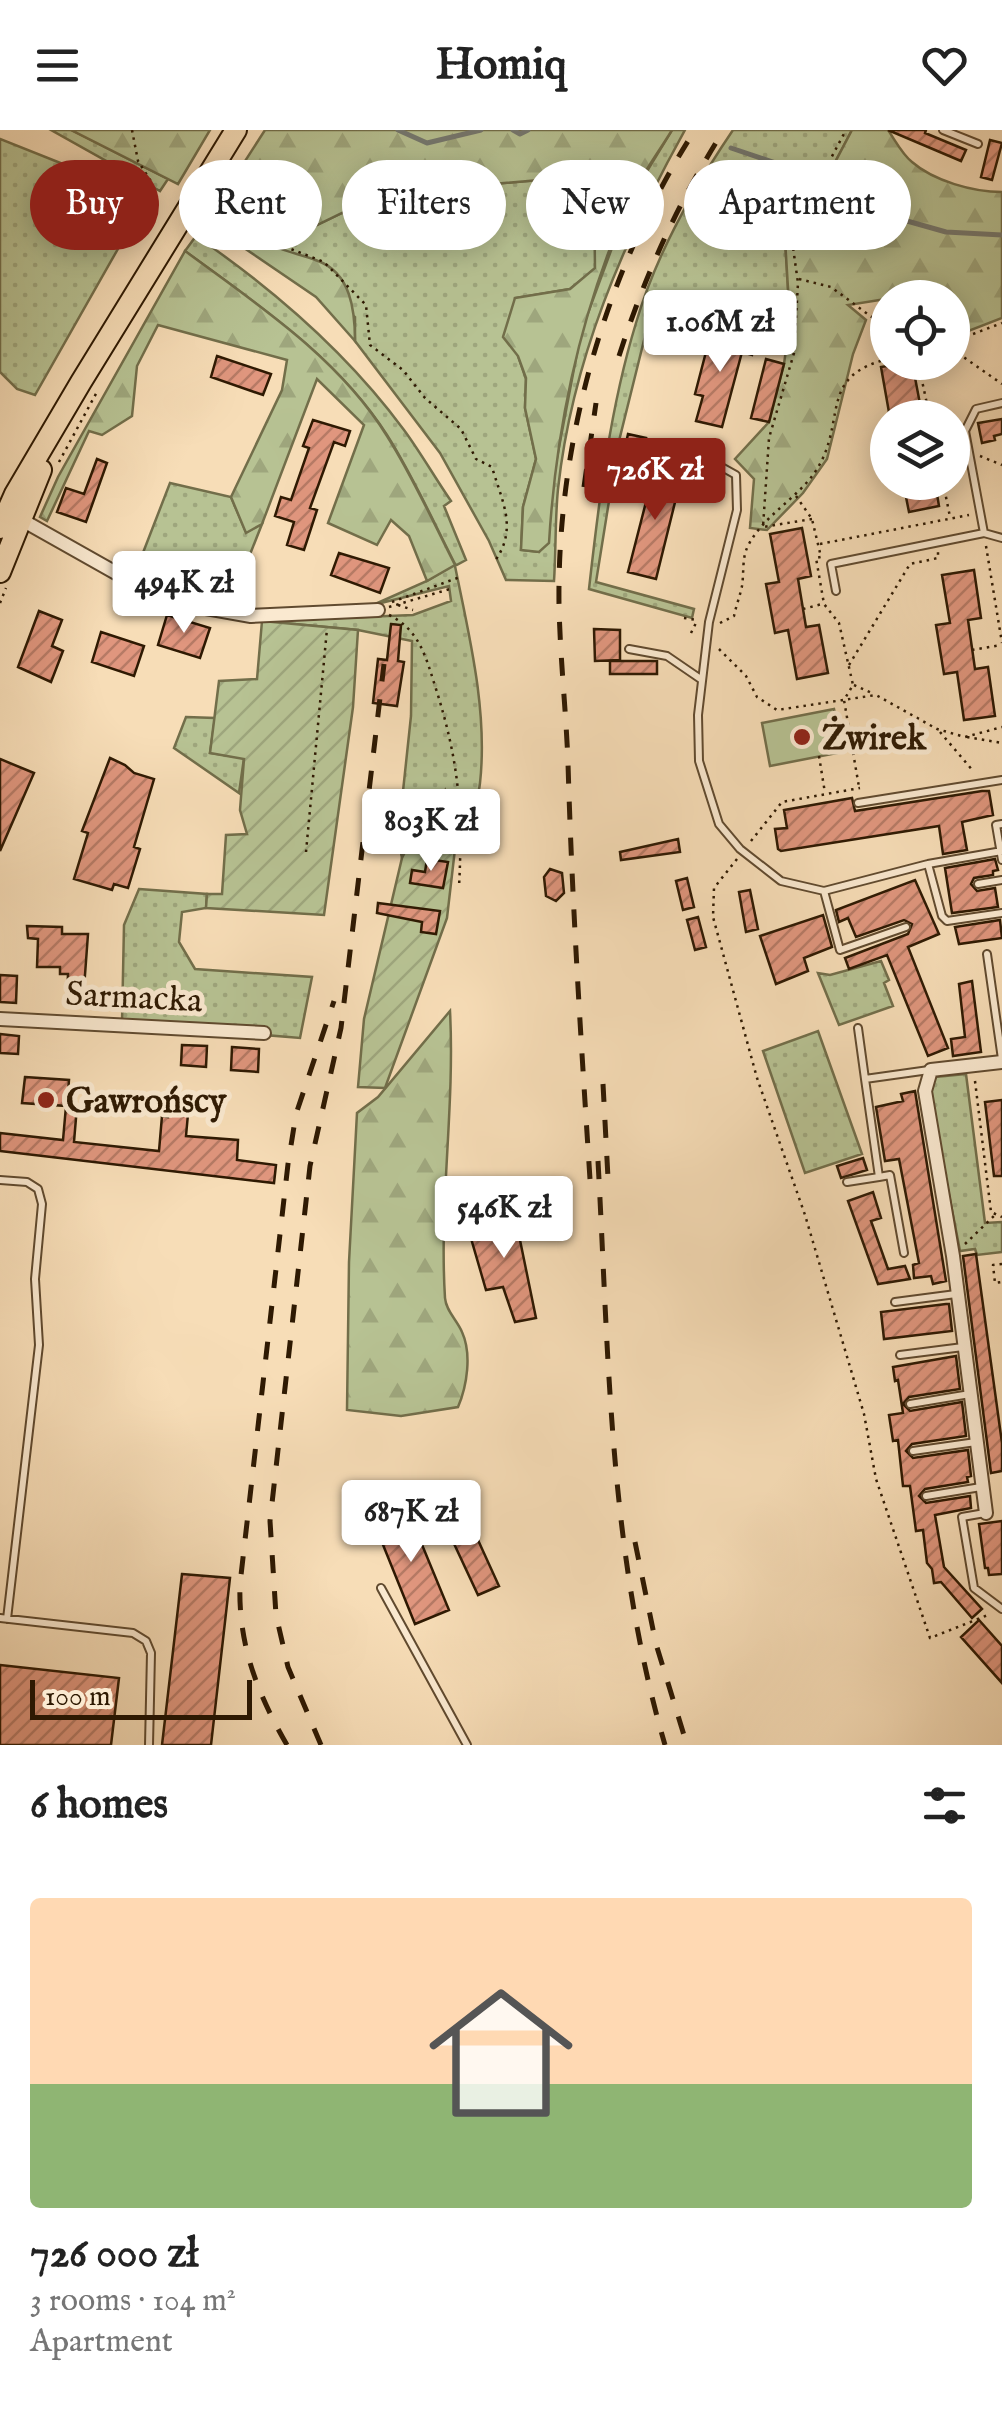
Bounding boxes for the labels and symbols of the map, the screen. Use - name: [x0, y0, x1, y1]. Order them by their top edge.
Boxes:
- pin: 1.06M zł: [617, 290, 823, 375]
- pin: 726K zł: [563, 438, 747, 523]
- pin: 494K zł: [92, 551, 276, 636]
- place label: Żwirek: [822, 715, 927, 762]
- marker: Żwirek: [791, 726, 813, 748]
- pin: 803K zł: [339, 789, 523, 874]
- street label: Sarmacka: [64, 972, 204, 1025]
- place label: Gawrońscy: [66, 1080, 227, 1125]
- marker: Gawrońscy: [35, 1089, 57, 1111]
- pin: 546K zł: [412, 1176, 596, 1261]
- pin: 687K zł: [319, 1480, 503, 1565]
- scale bar: [30, 1675, 252, 1720]

